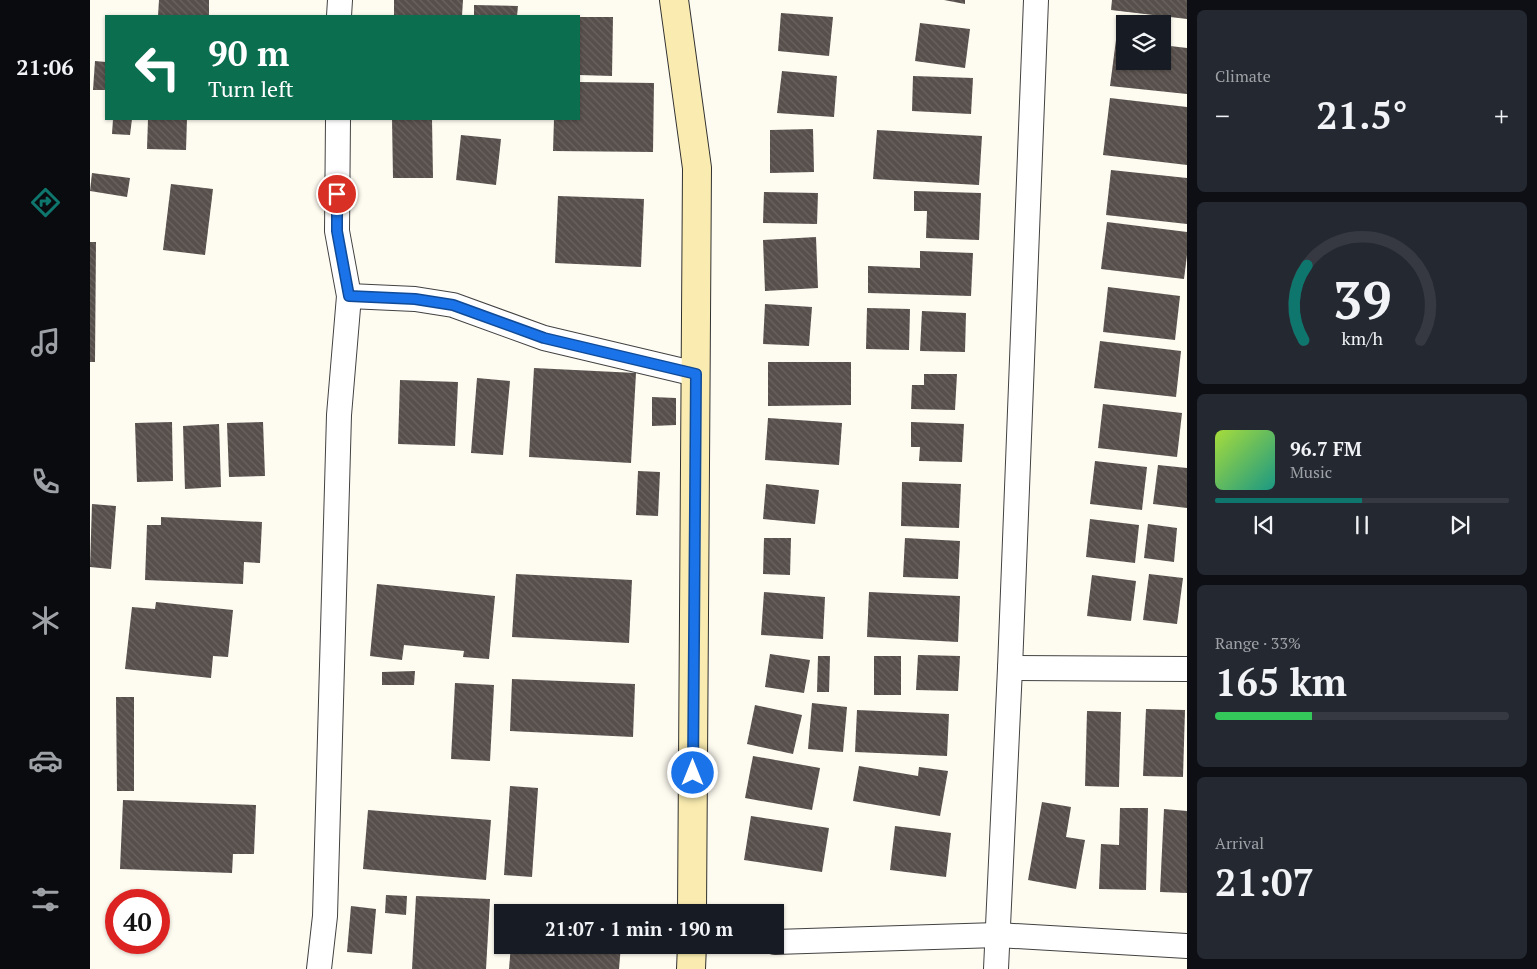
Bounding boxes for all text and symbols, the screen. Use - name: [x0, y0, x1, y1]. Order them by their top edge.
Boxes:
- map controls: [1116, 15, 1171, 70]
- button: layers: [1116, 15, 1171, 70]
- text: 90 m: [208, 30, 289, 76]
- icon: left: [125, 35, 190, 100]
- text: 21:06: [16, 52, 74, 81]
- text: Climate: [1215, 65, 1271, 87]
- text: Turn left: [208, 74, 294, 103]
- text: 21.5°: [1316, 90, 1408, 140]
- text: −: [1215, 97, 1230, 134]
- text: +: [1494, 97, 1509, 134]
- pin: [316, 173, 358, 215]
- icon: arrive: [323, 180, 351, 208]
- icon: directions: [28, 185, 63, 220]
- text: 39: [1333, 265, 1391, 334]
- icon: music: [28, 325, 63, 360]
- text: km/h: [1341, 326, 1383, 350]
- text: 96.7 FM: [1290, 436, 1362, 461]
- text: Music: [1290, 461, 1332, 483]
- icon: phone: [28, 464, 63, 499]
- icon: previous: [1250, 511, 1278, 539]
- icon: pause: [1348, 511, 1376, 539]
- icon: next: [1446, 511, 1474, 539]
- icon: climate: [28, 603, 63, 638]
- text: Range · 33%: [1215, 632, 1301, 654]
- text: 165 km: [1215, 657, 1347, 707]
- icon: car: [28, 743, 63, 778]
- position arrow: [666, 746, 718, 798]
- text: Arrival: [1215, 832, 1264, 854]
- text: 21:07: [1215, 857, 1314, 907]
- icon: filters: [28, 882, 63, 917]
- speed limit sign: 40: [105, 889, 170, 954]
- text: 21:07 · 1 min · 190 m: [545, 916, 733, 941]

